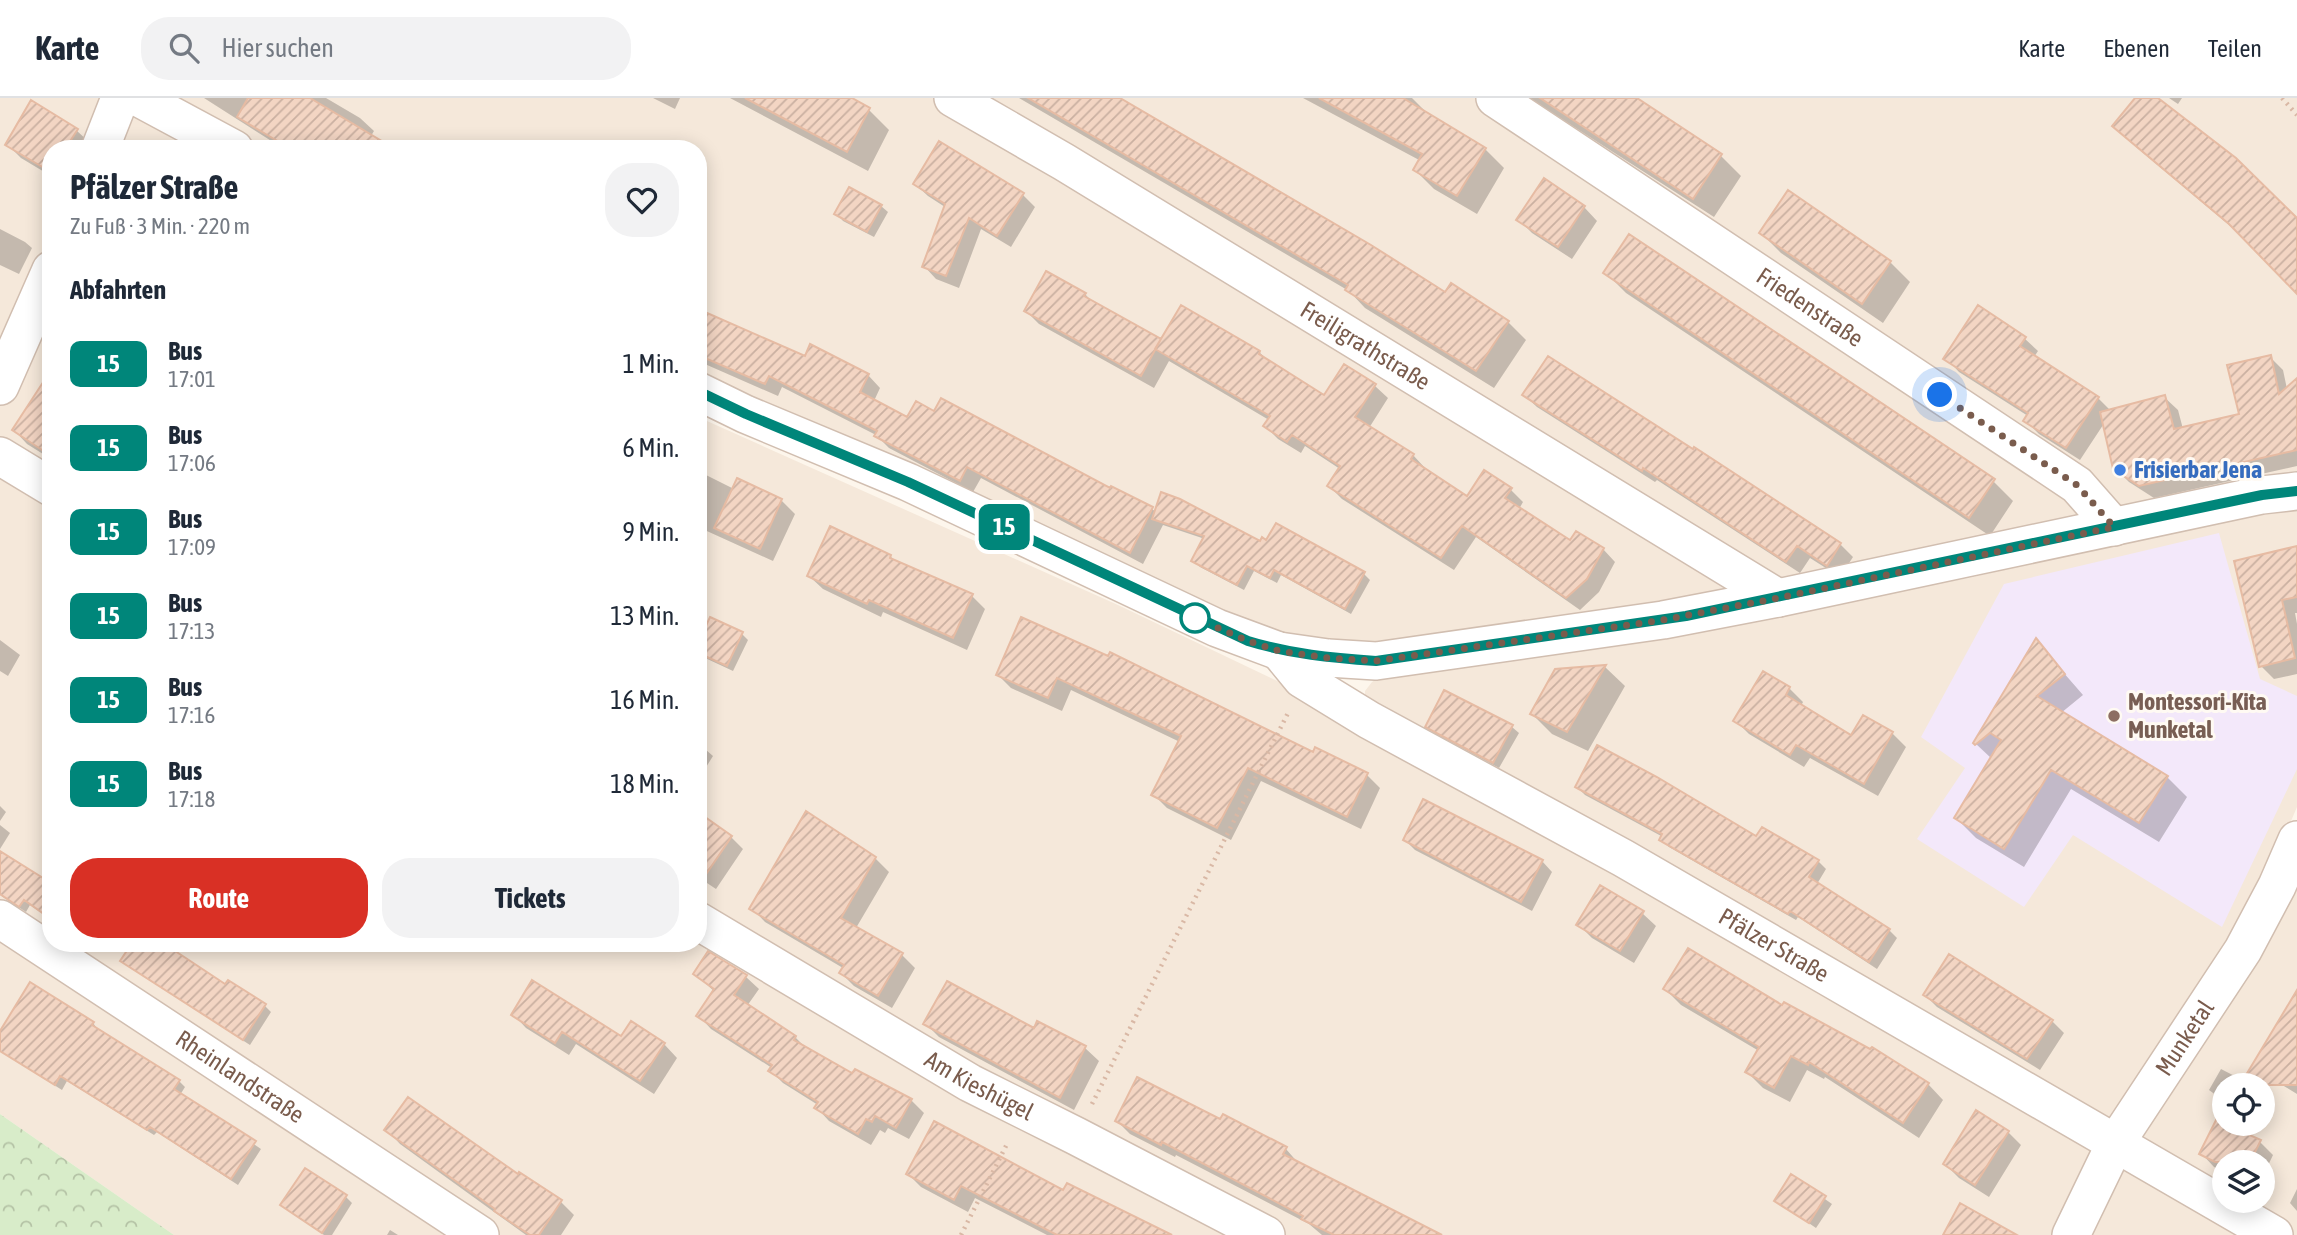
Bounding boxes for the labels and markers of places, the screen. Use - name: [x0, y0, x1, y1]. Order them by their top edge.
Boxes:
- place label: Frisierbar Jena: [2134, 456, 2262, 483]
- marker: Frisierbar Jena: [2112, 462, 2128, 478]
- unlabelled marker: [1180, 603, 1210, 633]
- place label: Montessori-Kita Munketal: [2128, 688, 2267, 743]
- marker: Montessori-Kita Munketal: [2106, 708, 2122, 724]

